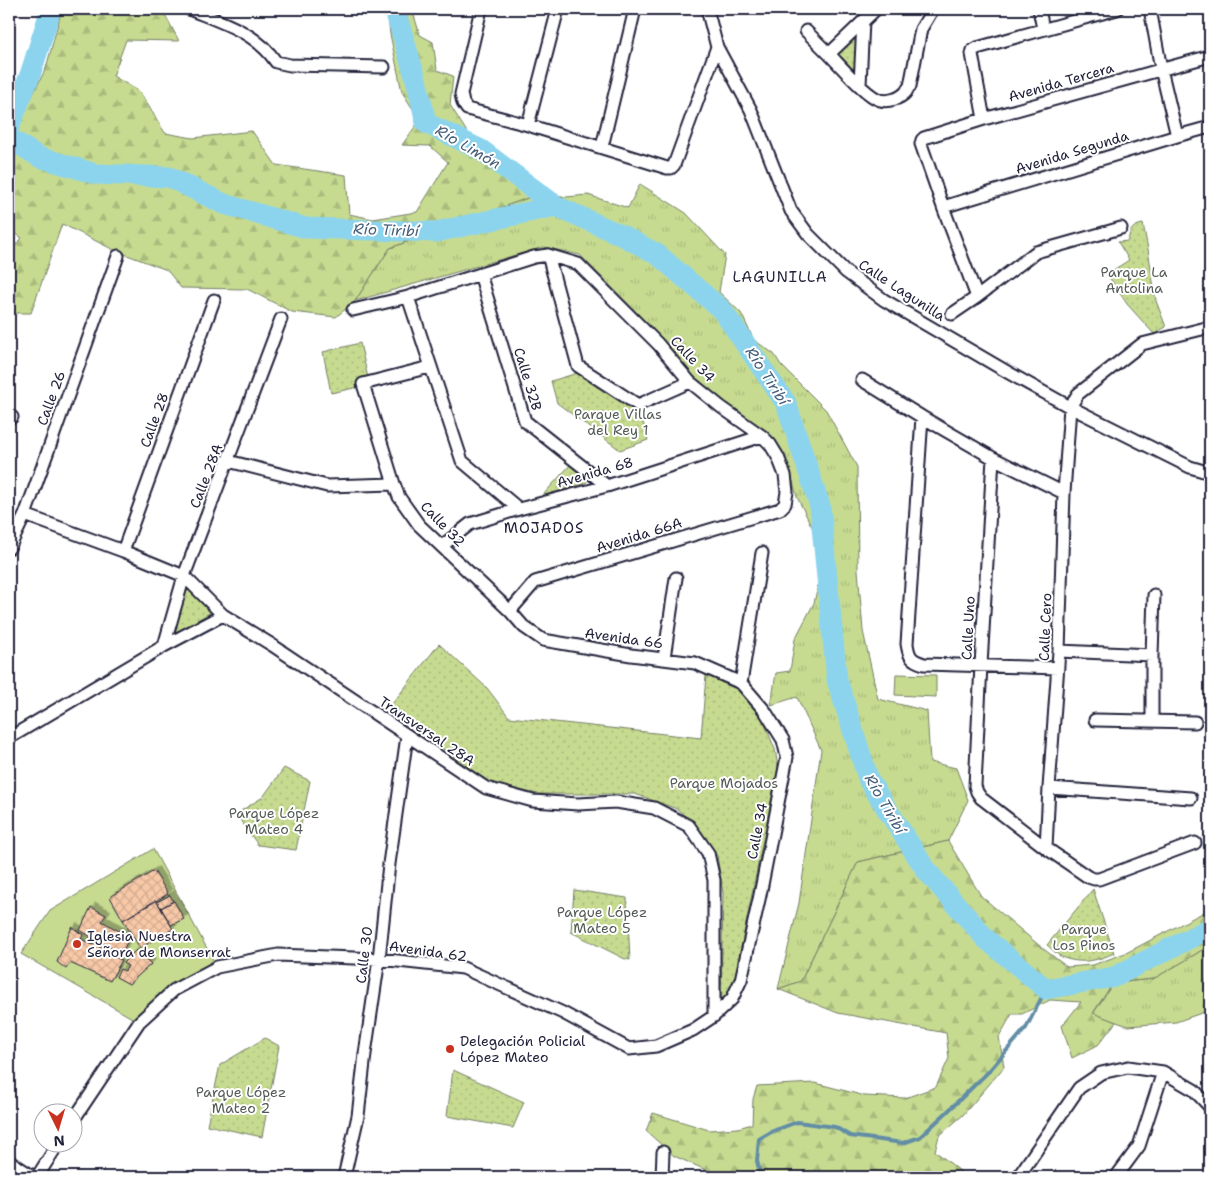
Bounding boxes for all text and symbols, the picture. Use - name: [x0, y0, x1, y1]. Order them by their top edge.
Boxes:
- street label: Avenida Tercera: [1006, 58, 1116, 106]
- water label: Río Limón: [432, 120, 504, 174]
- street label: Avenida Segunda: [1013, 126, 1131, 178]
- water label: Río Tiribí: [353, 219, 421, 241]
- street label: Calle Lagunilla: [855, 255, 949, 325]
- park label: Parque La Antolina: [1101, 263, 1168, 297]
- district label: LAGUNILLA: [732, 267, 828, 287]
- street label: Calle 34: [667, 332, 719, 386]
- water label: Río Tiribí: [741, 343, 794, 410]
- street label: Calle 32B: [510, 345, 546, 413]
- street label: Calle 26: [33, 368, 69, 428]
- street label: Calle 28: [136, 390, 172, 450]
- park label: Parque Villas del Rey 1: [574, 405, 662, 439]
- street label: Calle 28A: [186, 441, 226, 511]
- street label: Avenida 68: [555, 453, 635, 491]
- street label: Calle 32: [417, 497, 469, 551]
- street label: Avenida 66A: [594, 513, 684, 557]
- district label: MOJADOS: [504, 518, 584, 538]
- street label: Calle Cero: [1035, 593, 1055, 661]
- street label: Calle Uno: [957, 595, 979, 661]
- street label: Avenida 66: [584, 624, 664, 652]
- street label: Transversal 28A: [376, 692, 478, 770]
- water label: Río Tiribí: [860, 771, 911, 839]
- park label: Parque Mojados: [670, 774, 778, 792]
- street label: Calle 34: [743, 801, 771, 861]
- park label: Parque López Mateo 4: [229, 804, 319, 838]
- park label: Parque López Mateo 5: [557, 903, 647, 937]
- park label: Parque Los Pinos: [1053, 920, 1116, 954]
- street label: Calle 30: [352, 925, 376, 985]
- place label: Iglesia Nuestra Señora de Monserrat: [87, 927, 231, 961]
- street label: Avenida 62: [388, 937, 468, 965]
- marker: Iglesia Nuestra Señora de Monserrat: [71, 938, 83, 950]
- place label: Delegación Policial López Mateo: [460, 1032, 586, 1066]
- marker: Delegación Policial López Mateo: [444, 1043, 456, 1055]
- park label: Parque López Mateo 2: [196, 1083, 286, 1117]
- north arrow: [32, 1104, 82, 1154]
- text: N: [53, 1132, 65, 1150]

